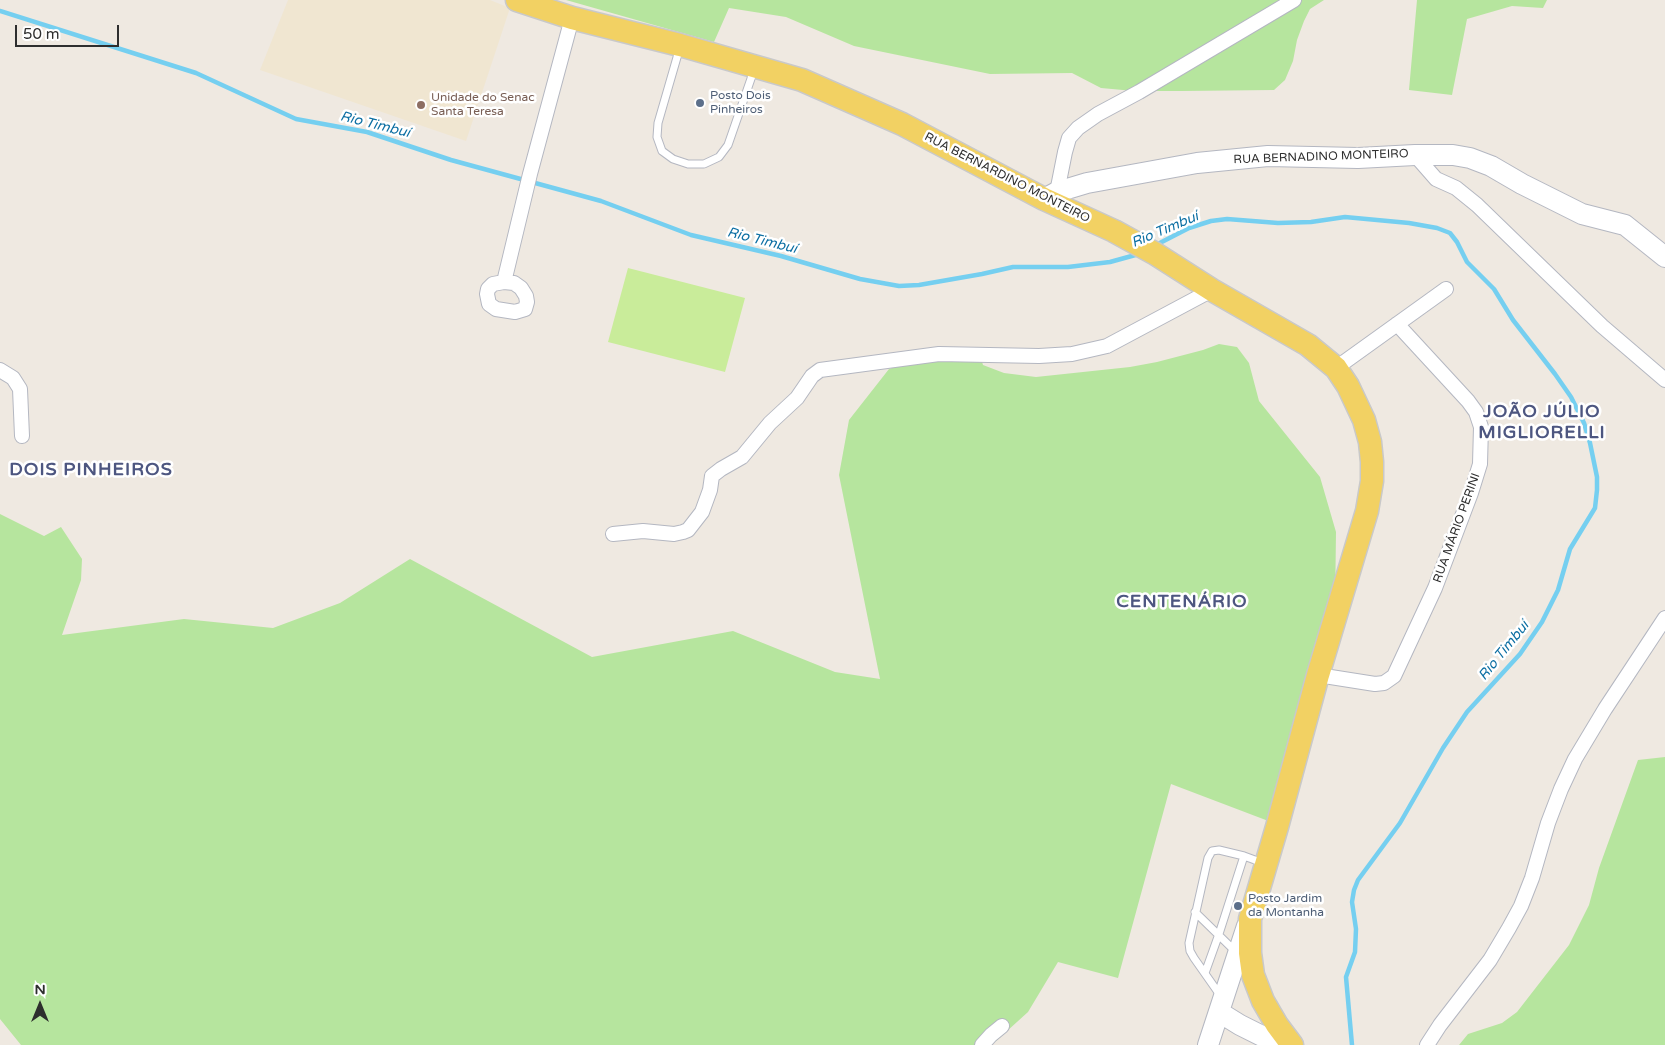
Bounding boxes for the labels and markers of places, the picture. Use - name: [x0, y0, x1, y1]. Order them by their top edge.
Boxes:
- place label: Posto Dois Pinheiros: [710, 89, 771, 117]
- place label: Unidade do Senac Santa Teresa: [431, 91, 535, 119]
- marker: Posto Dois Pinheiros: [694, 97, 706, 109]
- marker: Unidade do Senac Santa Teresa: [415, 99, 427, 111]
- place label: Posto Jardim da Montanha: [1248, 892, 1324, 920]
- marker: Posto Jardim da Montanha: [1232, 900, 1244, 912]

